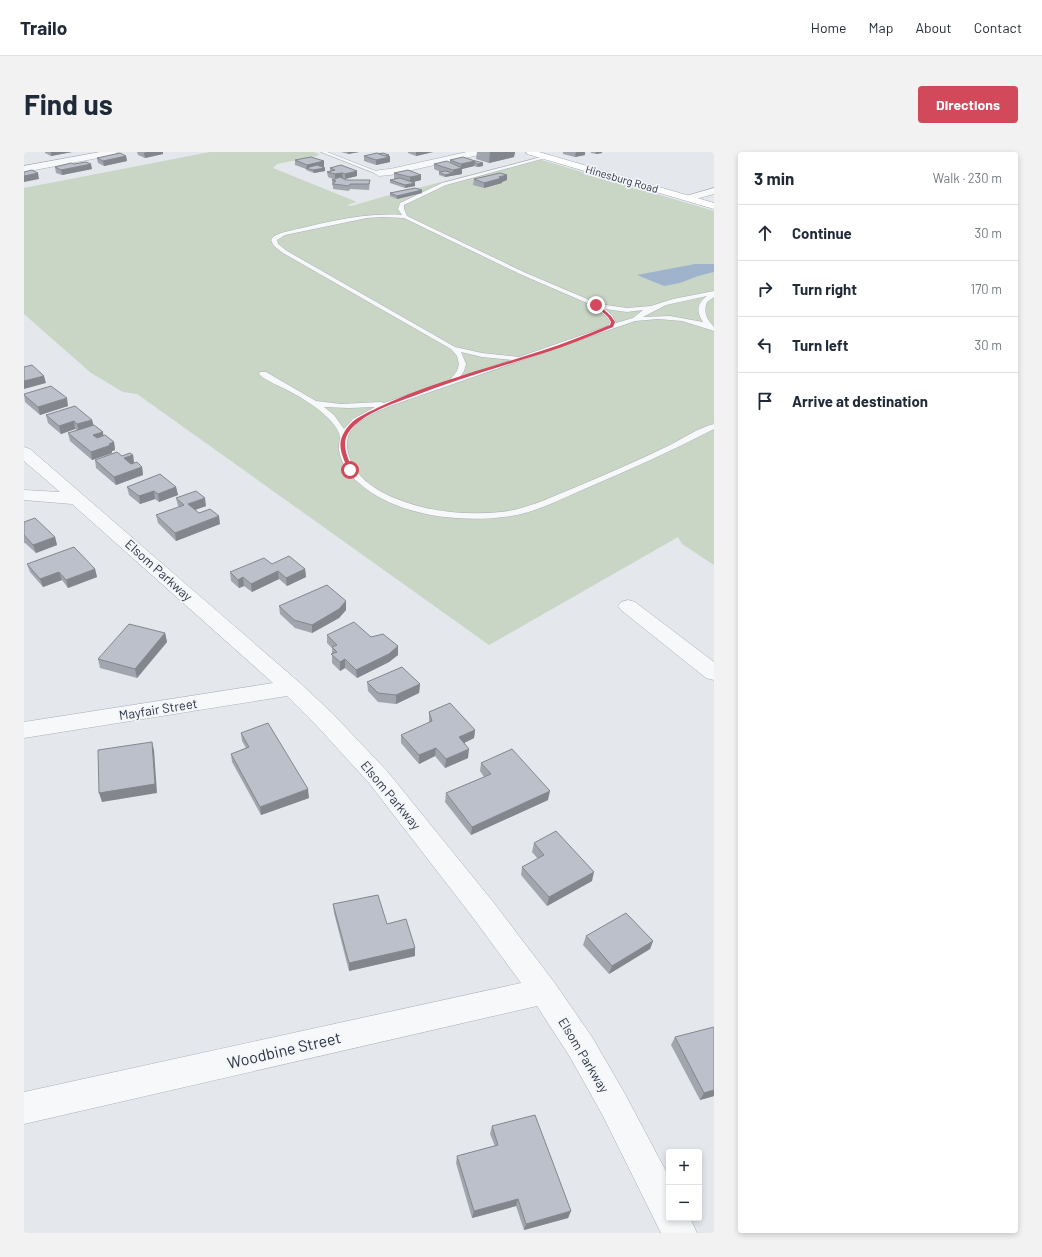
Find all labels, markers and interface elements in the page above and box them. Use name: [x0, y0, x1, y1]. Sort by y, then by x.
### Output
text: Trailo: [20, 16, 67, 39]
text: Home: [811, 19, 847, 36]
text: Map: [869, 19, 893, 36]
text: About: [915, 19, 952, 36]
text: Contact: [974, 19, 1022, 36]
button: Directions: [918, 86, 1018, 123]
text: Find us: [24, 87, 113, 121]
street label: Hinesburg Road: [584, 162, 660, 195]
text: 3 min: [754, 168, 794, 188]
text: Walk · 230 m: [933, 170, 1002, 186]
icon: ahead: [754, 222, 776, 244]
text: Continue: [792, 224, 852, 242]
text: 30 m: [975, 225, 1002, 241]
icon: right: [754, 278, 776, 300]
text: Turn right: [792, 280, 857, 298]
text: 170 m: [971, 281, 1002, 297]
route end: [587, 296, 605, 314]
icon: left: [754, 334, 776, 356]
text: Turn left: [792, 336, 848, 354]
text: 30 m: [975, 337, 1002, 353]
icon: arrive: [754, 390, 776, 412]
text: Arrive at destination: [792, 392, 928, 410]
route start: [341, 461, 359, 479]
street label: Elsom Parkway: [122, 536, 196, 604]
street label: Mayfair Street: [118, 695, 198, 723]
street label: Elsom Parkway: [358, 757, 424, 833]
street label: Elsom Parkway: [555, 1014, 613, 1096]
street label: Woodbine Street: [225, 1027, 343, 1072]
map controls: [666, 1149, 702, 1221]
button: +: [666, 1149, 702, 1185]
button: −: [666, 1185, 702, 1221]

